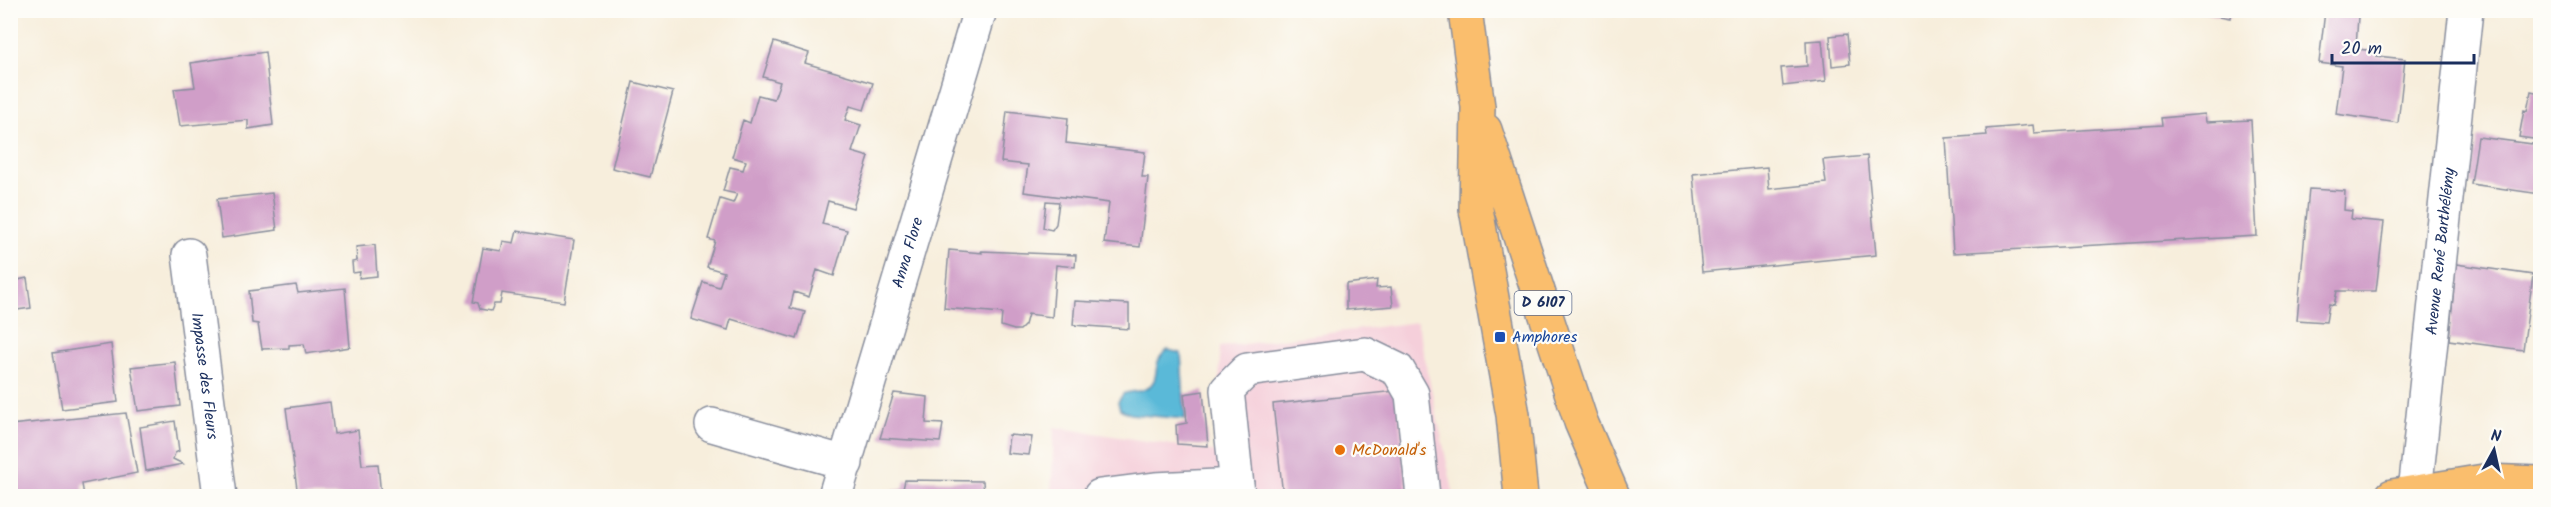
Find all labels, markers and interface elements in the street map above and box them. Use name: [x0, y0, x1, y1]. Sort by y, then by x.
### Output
scale bar: [2332, 27, 2474, 65]
text: 20 m: [2341, 35, 2382, 64]
street label: Avenue René Barthélémy: [2419, 166, 2462, 336]
street label: Anna Flore: [885, 214, 930, 291]
road number: D 6107: [1514, 291, 1572, 315]
street label: Impasse des Fleurs: [184, 311, 225, 441]
place label: Amphores: [1512, 325, 1577, 350]
marker: Amphores: [1493, 330, 1507, 344]
north arrow: [2464, 420, 2524, 480]
text: N: [2489, 424, 2503, 450]
place label: McDonald's: [1352, 438, 1427, 463]
marker: McDonald's: [1333, 443, 1347, 457]

